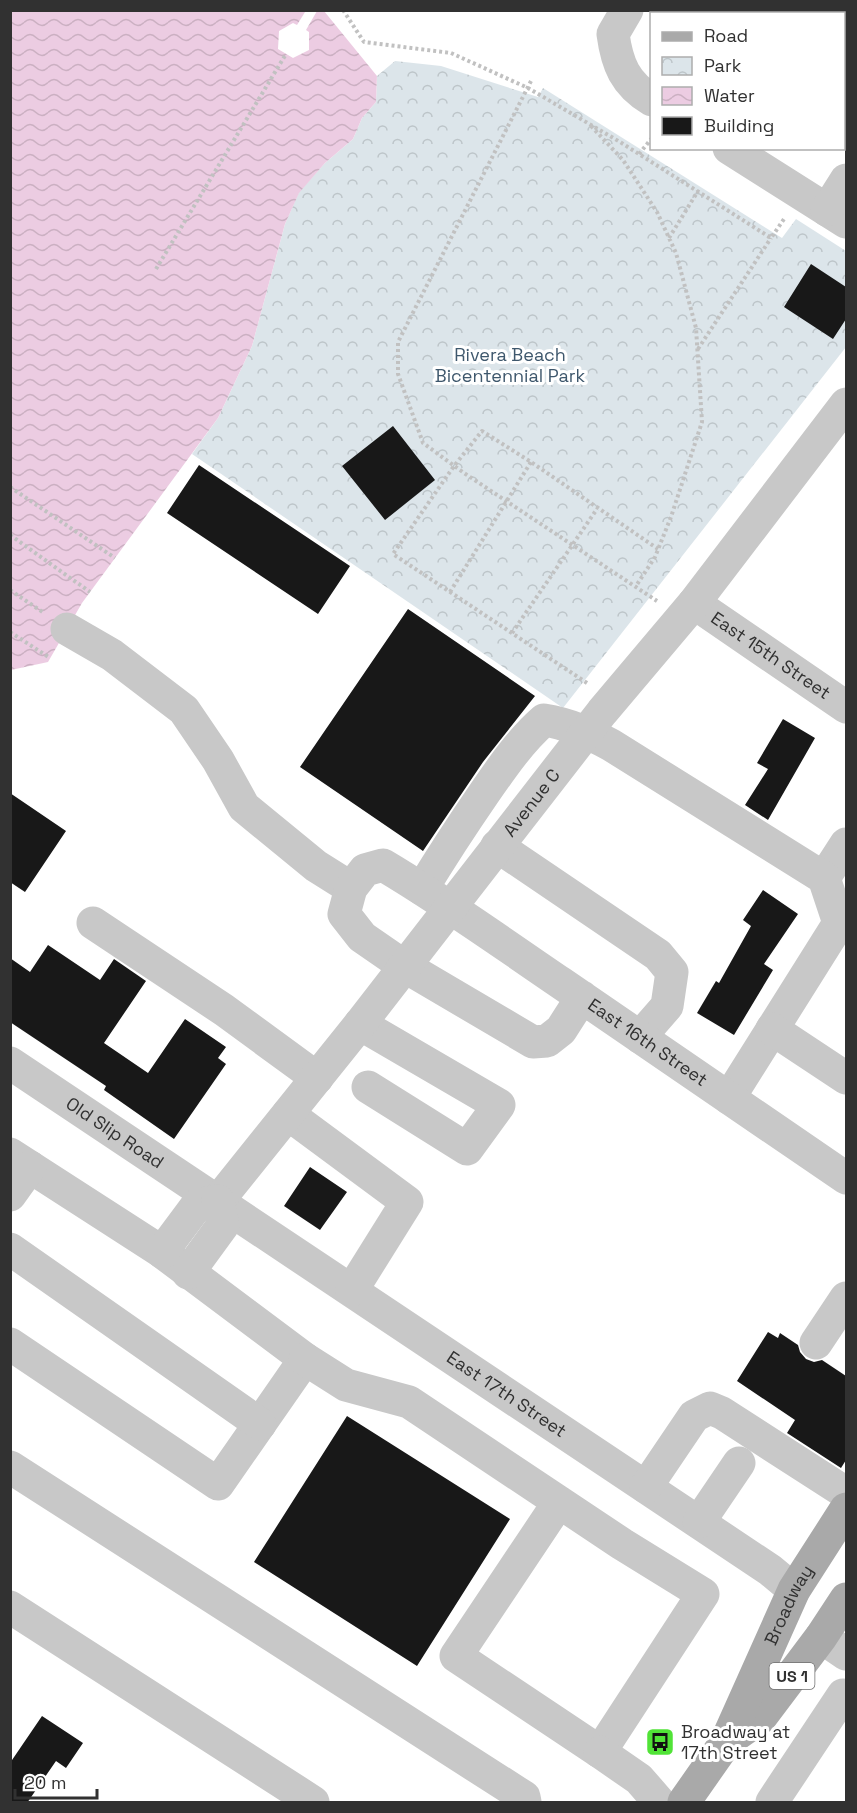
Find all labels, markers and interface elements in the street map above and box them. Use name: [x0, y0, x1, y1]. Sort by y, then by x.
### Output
legend: [650, 12, 845, 150]
text: Road: [704, 24, 748, 47]
text: Park: [704, 54, 742, 77]
text: Water: [704, 84, 755, 107]
text: Building: [704, 114, 774, 137]
park label: Rivera Beach Bicentennial Park: [435, 343, 586, 387]
street label: East 15th Street: [707, 606, 835, 704]
street label: Avenue C: [498, 764, 565, 841]
street label: East 16th Street: [584, 993, 712, 1091]
street label: Old Slip Road: [62, 1092, 168, 1173]
street label: East 17th Street: [443, 1346, 571, 1442]
street label: Broadway: [759, 1560, 818, 1648]
road number: US 1: [770, 1663, 814, 1689]
place label: Broadway at 17th Street: [681, 1720, 790, 1764]
bus stop icon: Broadway at 17th Street: [644, 1726, 676, 1758]
scale bar: [15, 1762, 98, 1800]
text: 20 m: [24, 1771, 67, 1794]

